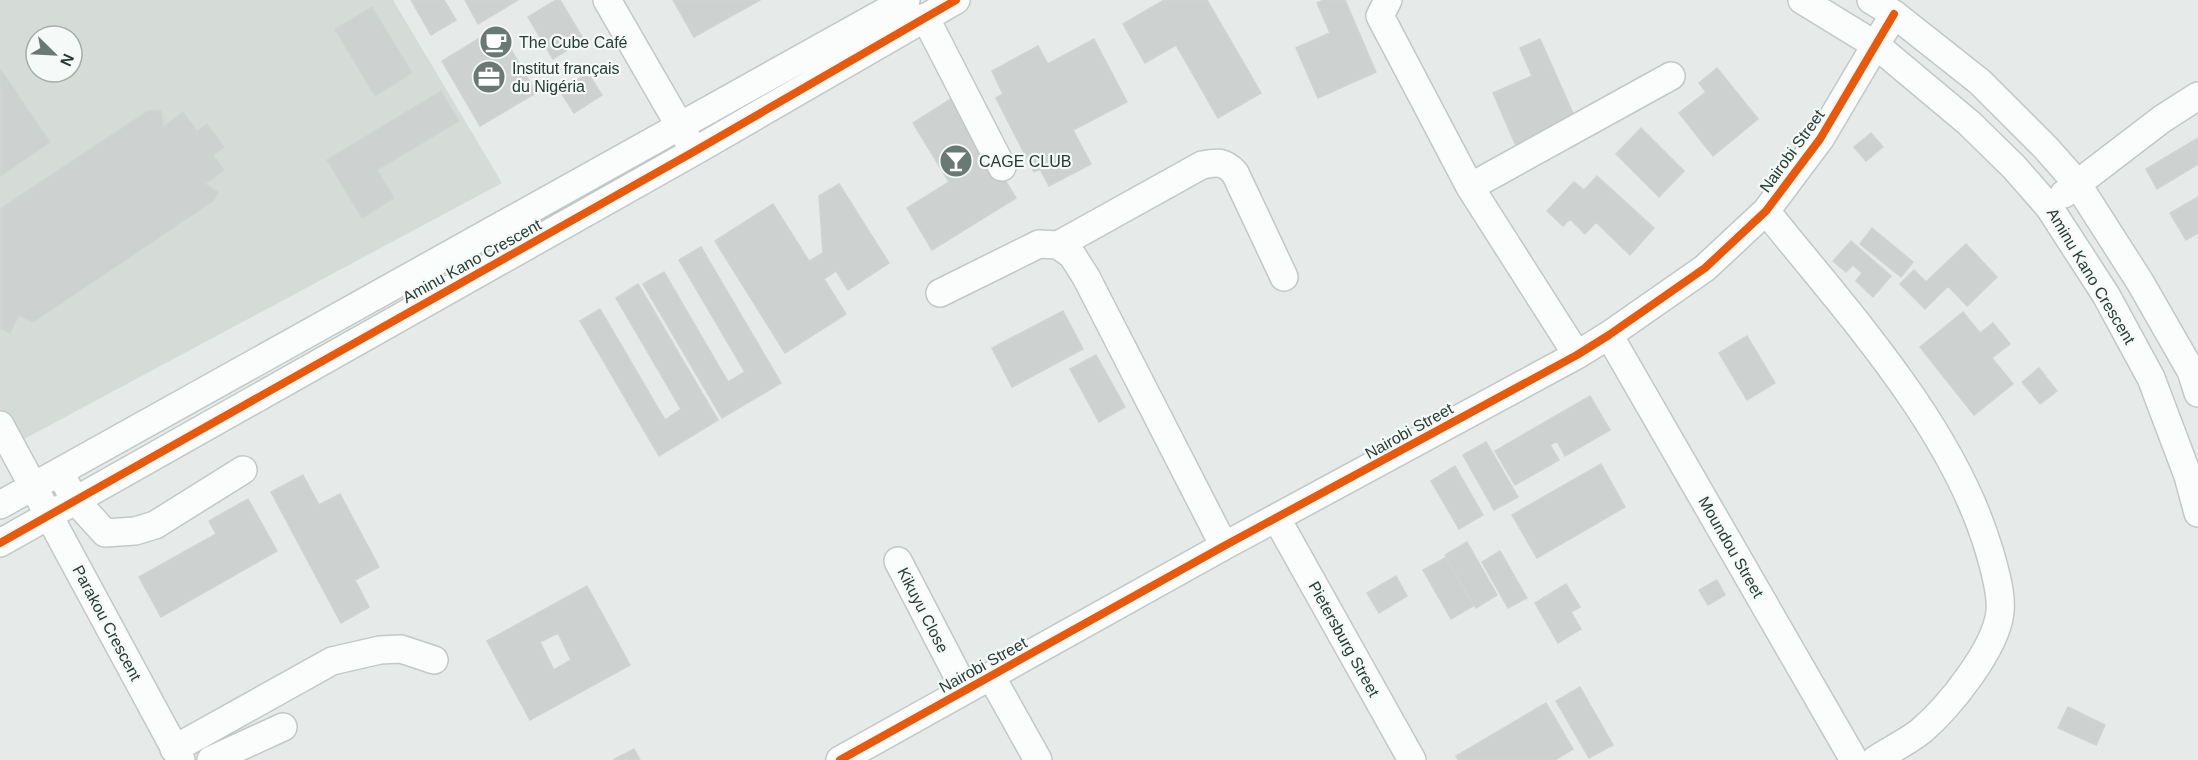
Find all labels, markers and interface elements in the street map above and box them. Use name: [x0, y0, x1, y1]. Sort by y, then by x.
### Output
north arrow: [24, 24, 84, 84]
cafe icon: The Cube Café: [478, 24, 514, 60]
place label: The Cube Café: [519, 34, 628, 51]
text: N: [57, 51, 77, 69]
office icon: Institut français du Nigéria: [471, 59, 507, 95]
place label: Institut français du Nigéria: [512, 60, 620, 95]
street label: Nairobi Street: [1756, 106, 1828, 196]
bar icon: CAGE CLUB: [938, 143, 974, 179]
place label: CAGE CLUB: [979, 153, 1071, 170]
street label: Aminu Kano Crescent: [2044, 205, 2139, 348]
street label: Aminu Kano Crescent: [400, 216, 545, 306]
street label: Nairobi Street: [1362, 400, 1456, 462]
street label: Moundou Street: [1695, 493, 1767, 601]
street label: Parakou Crescent: [69, 562, 145, 684]
street label: Kikuyu Close: [894, 565, 952, 656]
street label: Pietersburg Street: [1305, 578, 1383, 700]
street label: Nairobi Street: [936, 634, 1030, 696]

